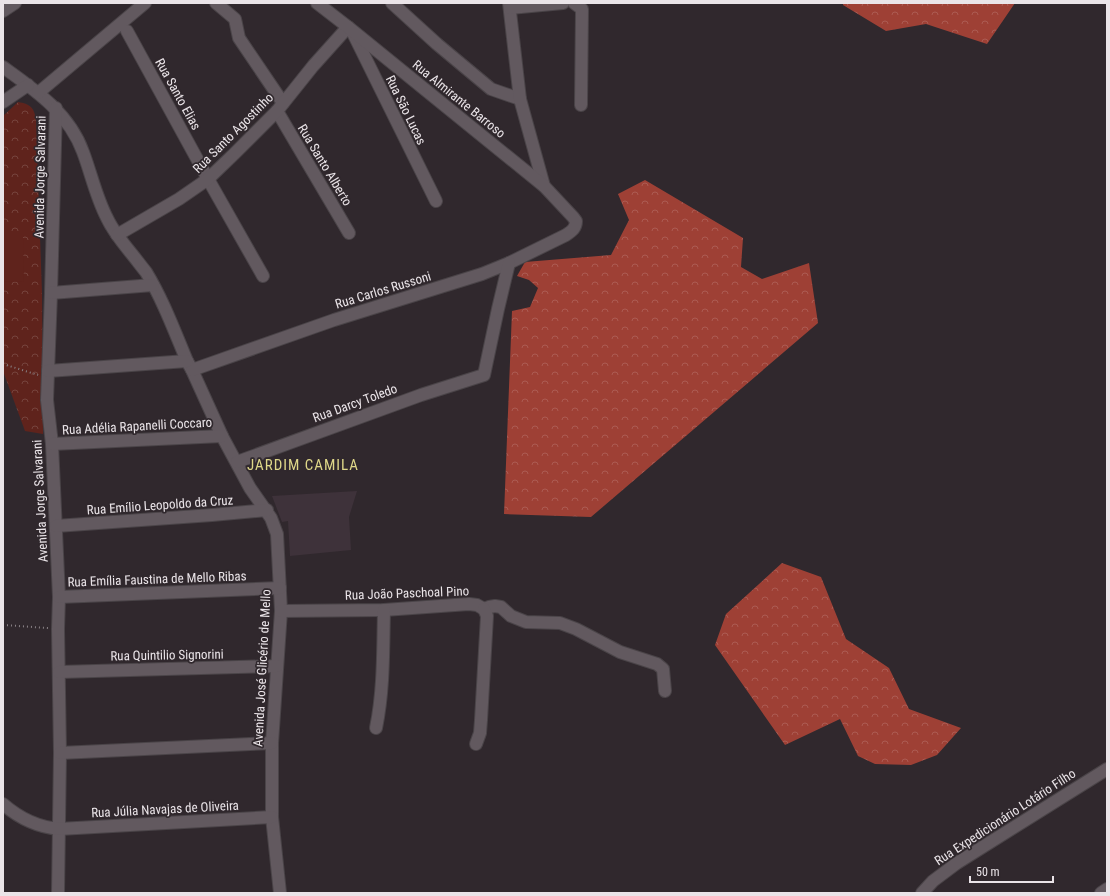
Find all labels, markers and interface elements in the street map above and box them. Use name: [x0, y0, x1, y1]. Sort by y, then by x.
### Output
street label: Rua Santo Elias: [152, 56, 204, 132]
street label: Rua Almirante Barroso: [410, 57, 508, 141]
street label: Rua São Lucas: [383, 73, 429, 147]
street label: Rua Santo Agostinho: [190, 90, 276, 176]
street label: Avenida Jorge Salvarani: [31, 116, 49, 238]
street label: Rua Santo Alberto: [295, 122, 355, 208]
street label: Rua Carlos Russoni: [333, 268, 433, 312]
street label: Rua Darcy Toledo: [311, 381, 399, 425]
street label: Rua Adélia Rapanelli Coccaro: [62, 415, 212, 437]
street label: Avenida Jorge Salvarani: [29, 439, 51, 563]
district label: JARDIM CAMILA: [247, 456, 359, 474]
street label: Rua Emílio Leopoldo da Cruz: [86, 492, 234, 518]
street label: Rua Emília Faustina de Mello Ribas: [67, 568, 247, 590]
street label: Rua João Paschoal Pino: [345, 583, 469, 603]
street label: Avenida José Glicério de Mello: [250, 589, 274, 747]
street label: Rua Quintilio Signorini: [110, 647, 224, 663]
street label: Rua Expedicionário Lotário Filho: [932, 766, 1078, 868]
street label: Rua Júlia Navajas de Oliveira: [91, 798, 239, 820]
scale bar: [970, 858, 1053, 884]
text: 50 m: [976, 865, 1000, 879]

